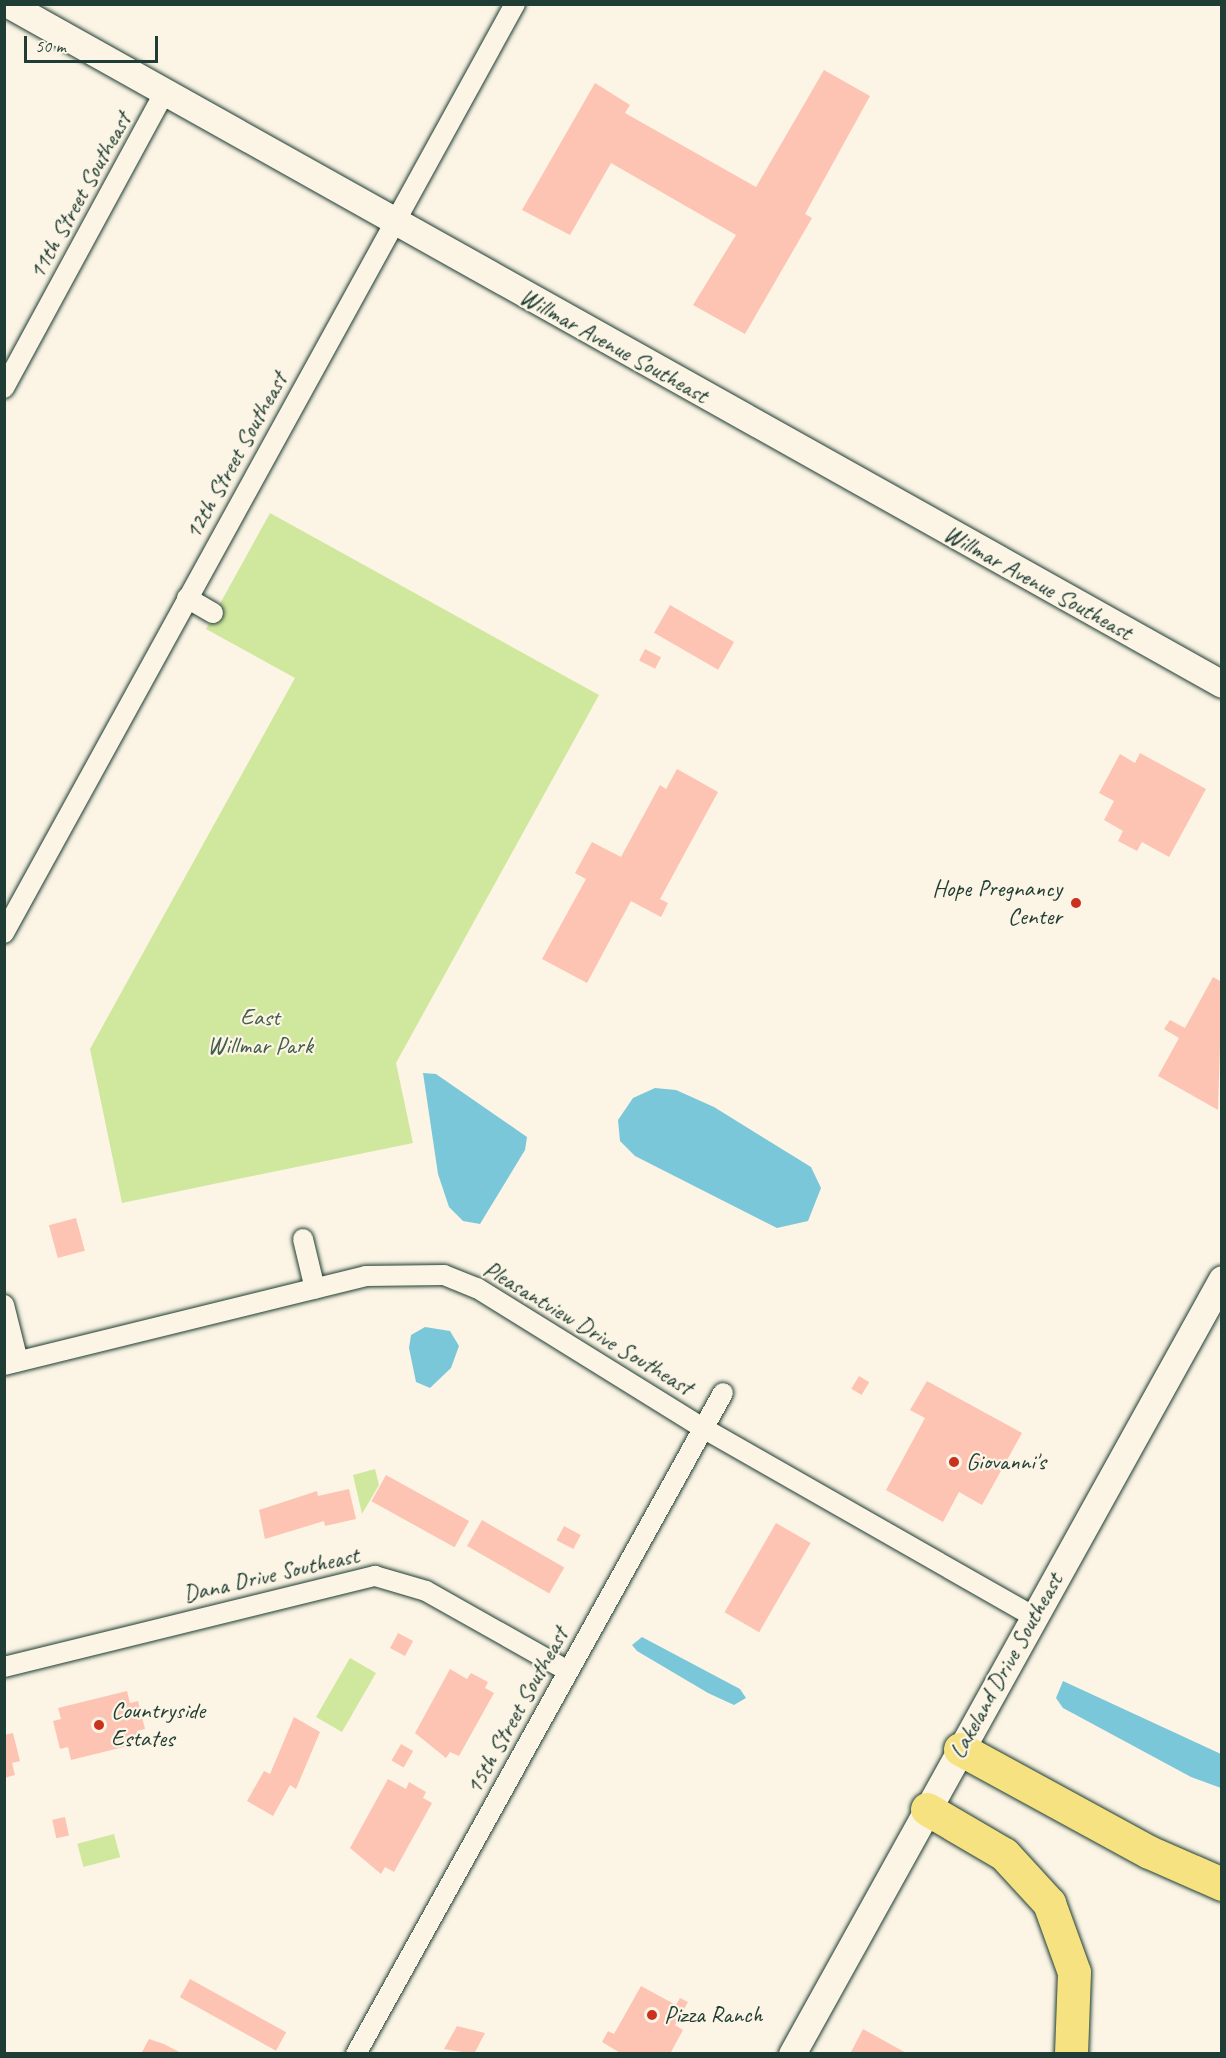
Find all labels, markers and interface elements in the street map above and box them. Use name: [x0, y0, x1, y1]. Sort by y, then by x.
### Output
scale bar: [27, 24, 160, 62]
text: 50 m: [35, 35, 66, 57]
street label: 11th Street Southeast: [22, 108, 138, 284]
street label: Willmar Avenue Southeast: [515, 282, 713, 410]
street label: 12th Street Southeast: [178, 368, 294, 544]
street label: Willmar Avenue Southeast: [939, 519, 1137, 647]
place label: Hope Pregnancy Center: [933, 875, 1062, 931]
marker: Hope Pregnancy Center: [1067, 894, 1085, 912]
park label: East Willmar Park: [207, 1004, 313, 1060]
street label: Pleasantview Drive Southeast: [478, 1254, 698, 1402]
place label: Giovanni's: [966, 1448, 1046, 1476]
marker: Giovanni's: [947, 1455, 961, 1469]
street label: Dana Drive Southeast: [179, 1541, 363, 1609]
street label: Lakeland Drive Southeast: [943, 1568, 1069, 1764]
street label: 15th Street Southeast: [459, 1623, 575, 1799]
place label: Countryside Estates: [111, 1697, 205, 1753]
marker: Countryside Estates: [92, 1718, 106, 1732]
place label: Pizza Ranch: [664, 2001, 764, 2029]
marker: Pizza Ranch: [645, 2008, 659, 2022]

